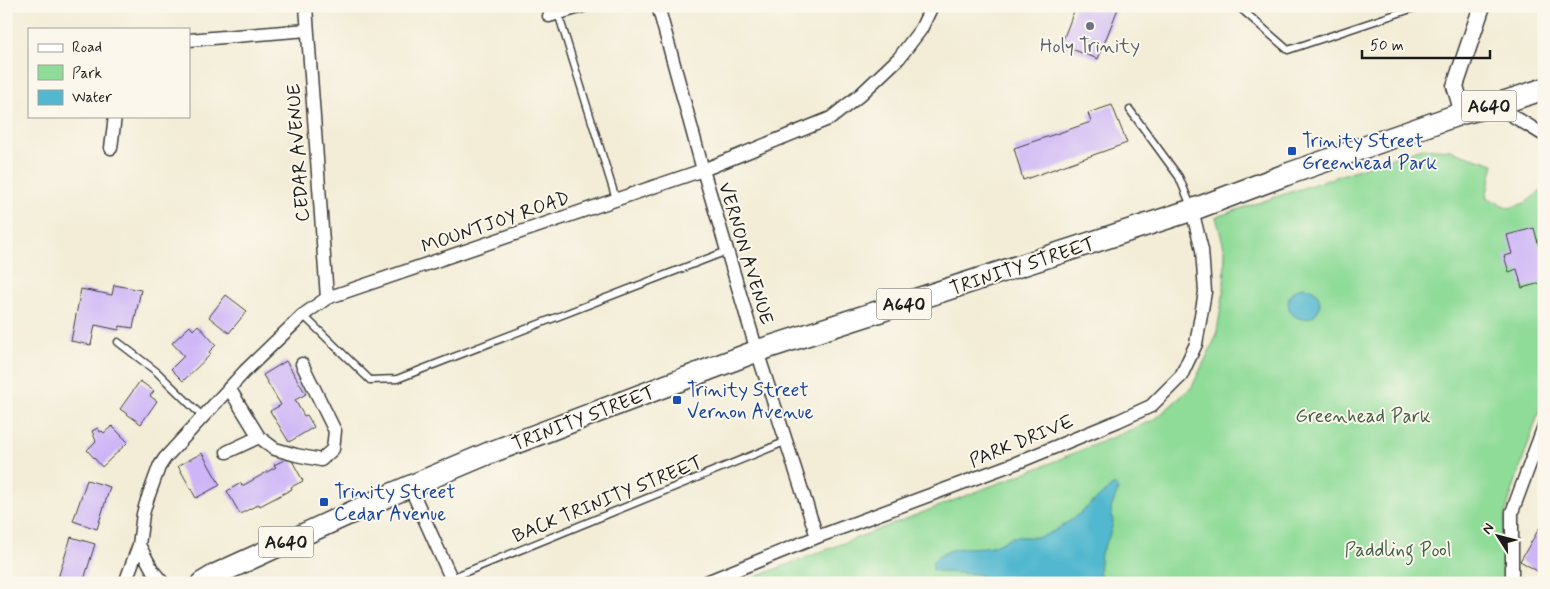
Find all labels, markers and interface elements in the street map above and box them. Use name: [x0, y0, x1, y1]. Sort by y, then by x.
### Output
marker: Holy Trinity: [1084, 20, 1096, 32]
legend: [28, 28, 190, 118]
scale bar: [1362, 28, 1490, 60]
place label: Holy Trinity: [1040, 34, 1140, 59]
text: 50 m: [1370, 36, 1404, 56]
text: Road: [72, 38, 102, 58]
text: Park: [72, 64, 102, 84]
street label: CEDAR AVENUE: [281, 83, 316, 223]
text: Water: [72, 88, 112, 108]
road number: A640: [1462, 90, 1516, 122]
place label: Trinity Street Greenhead Park: [1302, 129, 1438, 176]
marker: Trinity Street Greenhead Park: [1286, 145, 1298, 157]
street label: VERNON AVENUE: [712, 179, 779, 328]
street label: MOUNTJOY ROAD: [418, 185, 573, 259]
street label: TRINITY STREET: [947, 231, 1098, 302]
road number: A640: [876, 288, 932, 320]
place label: Trinity Street Vernon Avenue: [687, 378, 813, 425]
street label: TRINITY STREET: [509, 380, 659, 457]
marker: Trinity Street Vernon Avenue: [671, 394, 683, 406]
park label: Greenhead Park: [1295, 404, 1431, 429]
street label: PARK DRIVE: [966, 409, 1077, 474]
street label: BACK TRINITY STREET: [509, 450, 706, 549]
place label: Trinity Street Cedar Avenue: [334, 480, 455, 527]
marker: Trinity Street Cedar Avenue: [318, 496, 330, 508]
north arrow: [1472, 512, 1522, 562]
text: N: [1478, 520, 1498, 538]
road number: A640: [258, 526, 314, 558]
park label: Paddling Pool: [1344, 538, 1452, 566]

